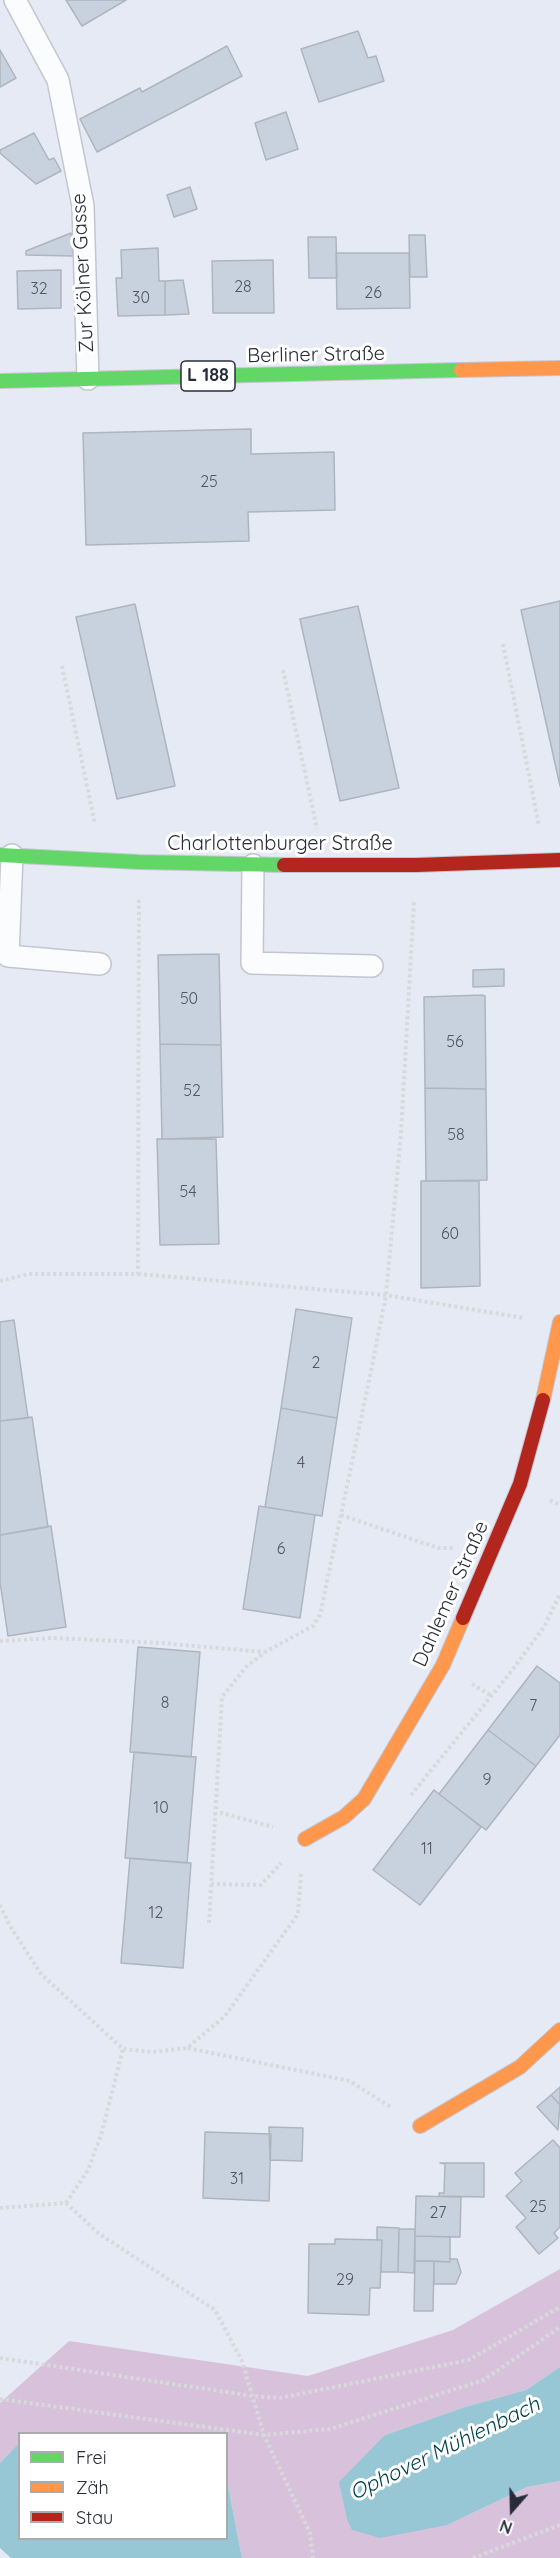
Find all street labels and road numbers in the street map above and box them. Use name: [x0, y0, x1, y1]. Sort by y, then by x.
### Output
street label: Zur Kölner Gasse: [67, 193, 99, 353]
street label: Berliner Straße: [247, 342, 385, 368]
road number: L 188: [181, 361, 235, 391]
street label: Charlottenburger Straße: [167, 832, 393, 856]
street label: Dahlemer Straße: [408, 1517, 494, 1671]

